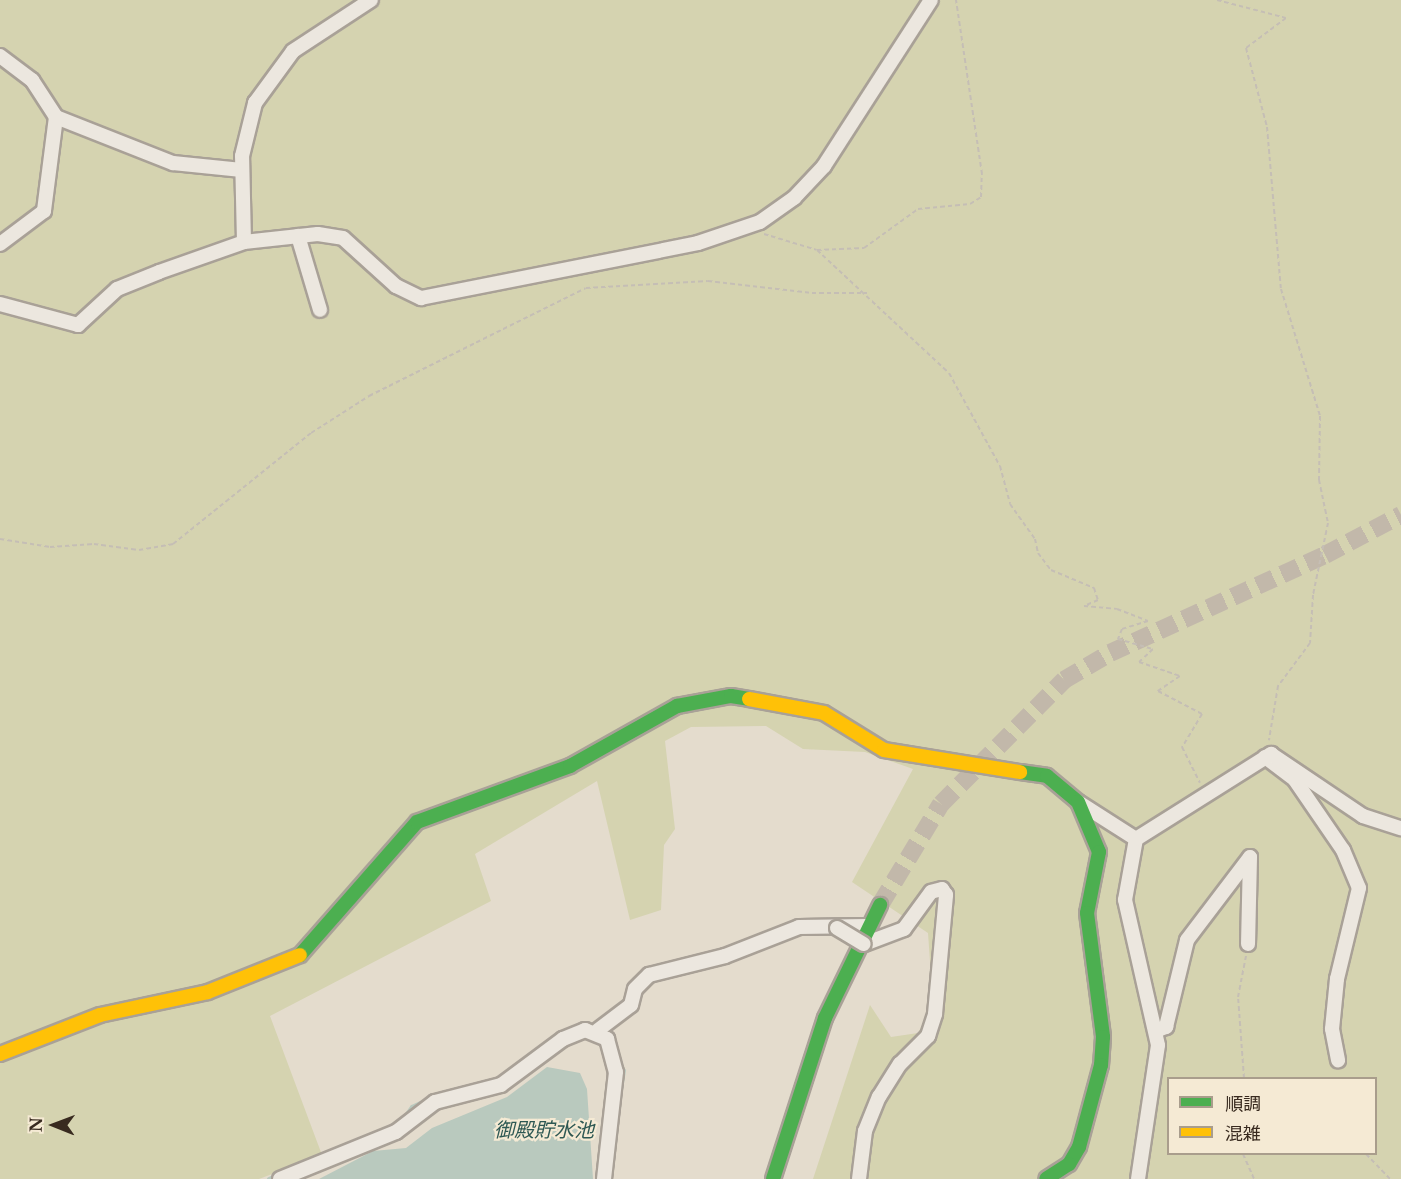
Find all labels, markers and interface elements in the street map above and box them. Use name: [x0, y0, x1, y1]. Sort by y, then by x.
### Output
legend: [1167, 1077, 1377, 1155]
text: 順調: [1225, 1093, 1261, 1115]
north arrow: [24, 1095, 84, 1155]
text: N: [26, 1117, 46, 1132]
water label: 御殿貯水池: [494, 1118, 594, 1142]
text: 混雑: [1225, 1123, 1261, 1145]

